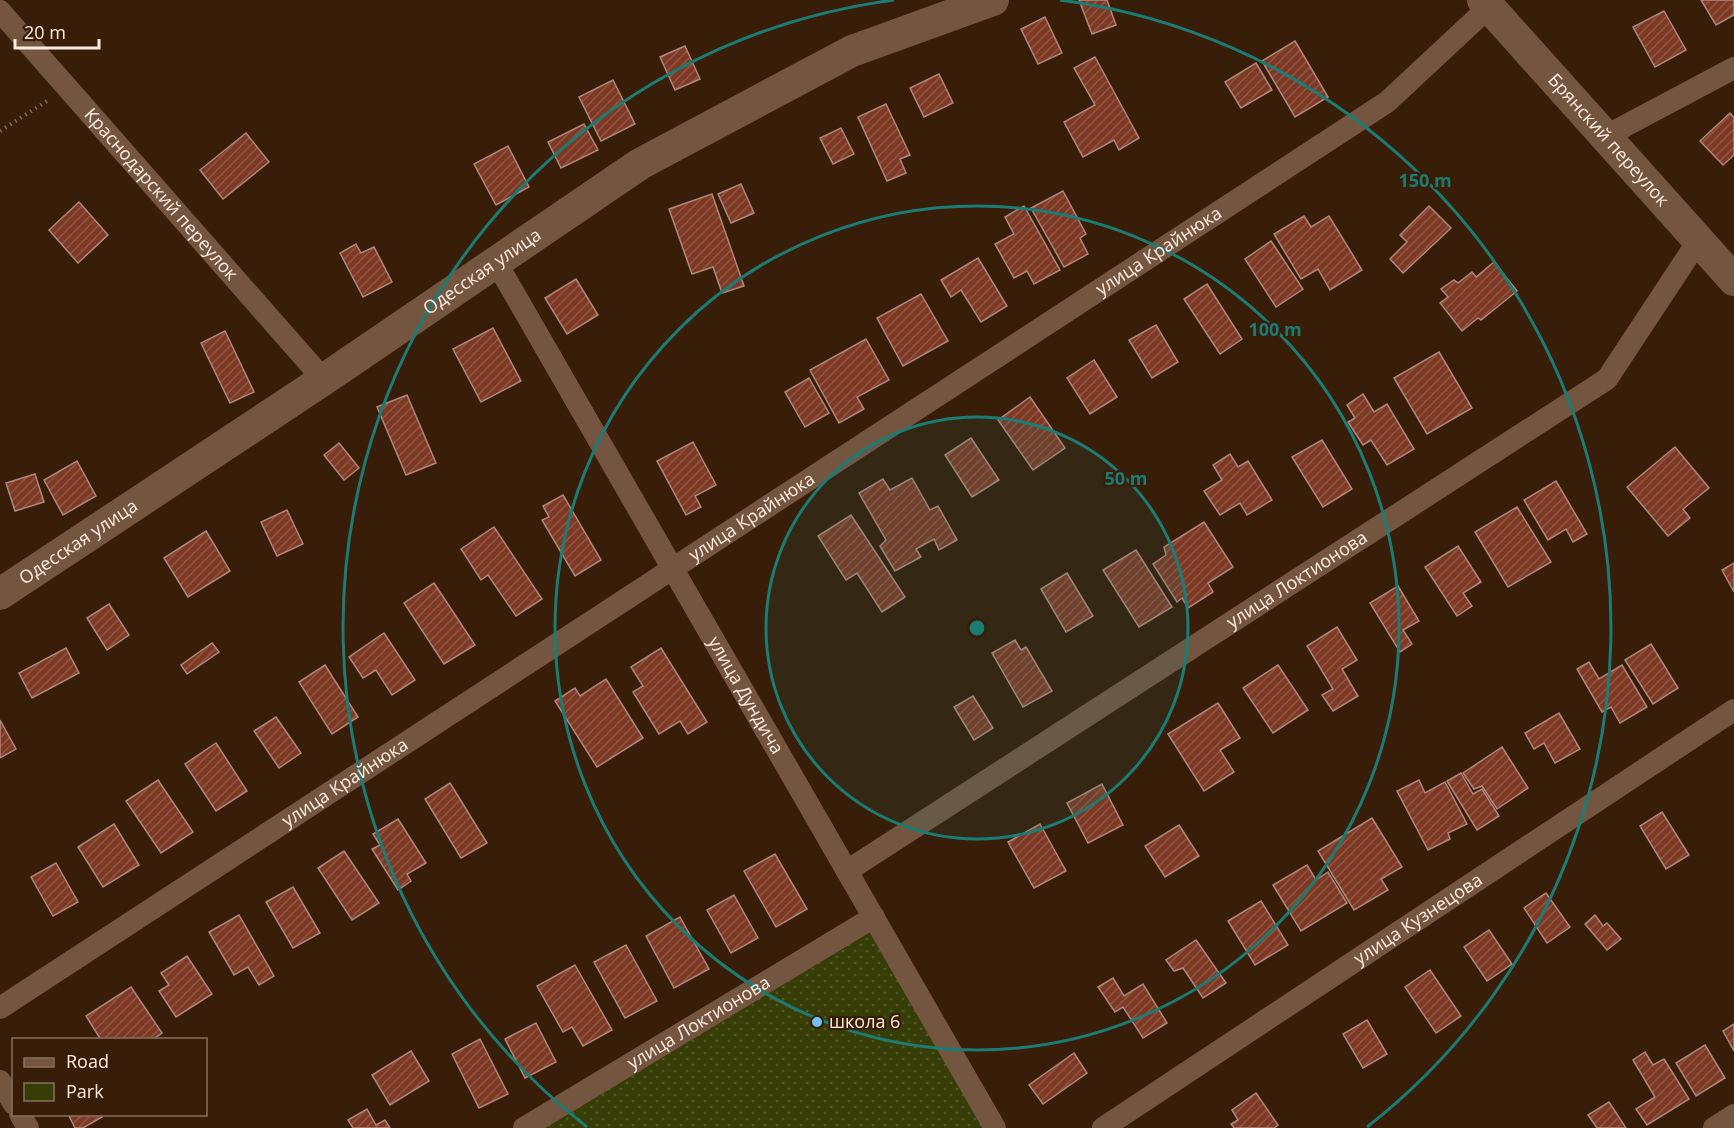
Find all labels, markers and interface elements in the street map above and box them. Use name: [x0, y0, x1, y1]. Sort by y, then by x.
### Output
scale bar: [15, 12, 99, 50]
text: 20 m: [24, 20, 66, 44]
street label: Брянский переулок: [1543, 68, 1676, 211]
street label: Краснодарский переулок: [80, 102, 244, 285]
text: 150 m: [1398, 168, 1452, 192]
street label: улица Крайнюка: [1091, 200, 1226, 300]
street label: Одесская улица: [418, 222, 545, 320]
text: 100 m: [1248, 317, 1302, 341]
street label: улица Крайнюка: [684, 466, 819, 566]
text: 50 m: [1105, 466, 1147, 490]
street label: Одесская улица: [14, 493, 142, 589]
street label: улица Локтионова: [1221, 525, 1371, 633]
centre of rings: [967, 618, 987, 638]
street label: улица Дундича: [703, 631, 790, 758]
street label: улица Крайнюка: [277, 732, 412, 832]
street label: улица Кузнецова: [1349, 867, 1487, 970]
street label: улица Локтионова: [622, 969, 774, 1074]
place label: школа 6: [829, 1009, 900, 1033]
marker: школа 6: [810, 1015, 824, 1029]
legend: [12, 1038, 207, 1116]
text: Road: [66, 1049, 109, 1073]
text: Park: [66, 1079, 104, 1103]

